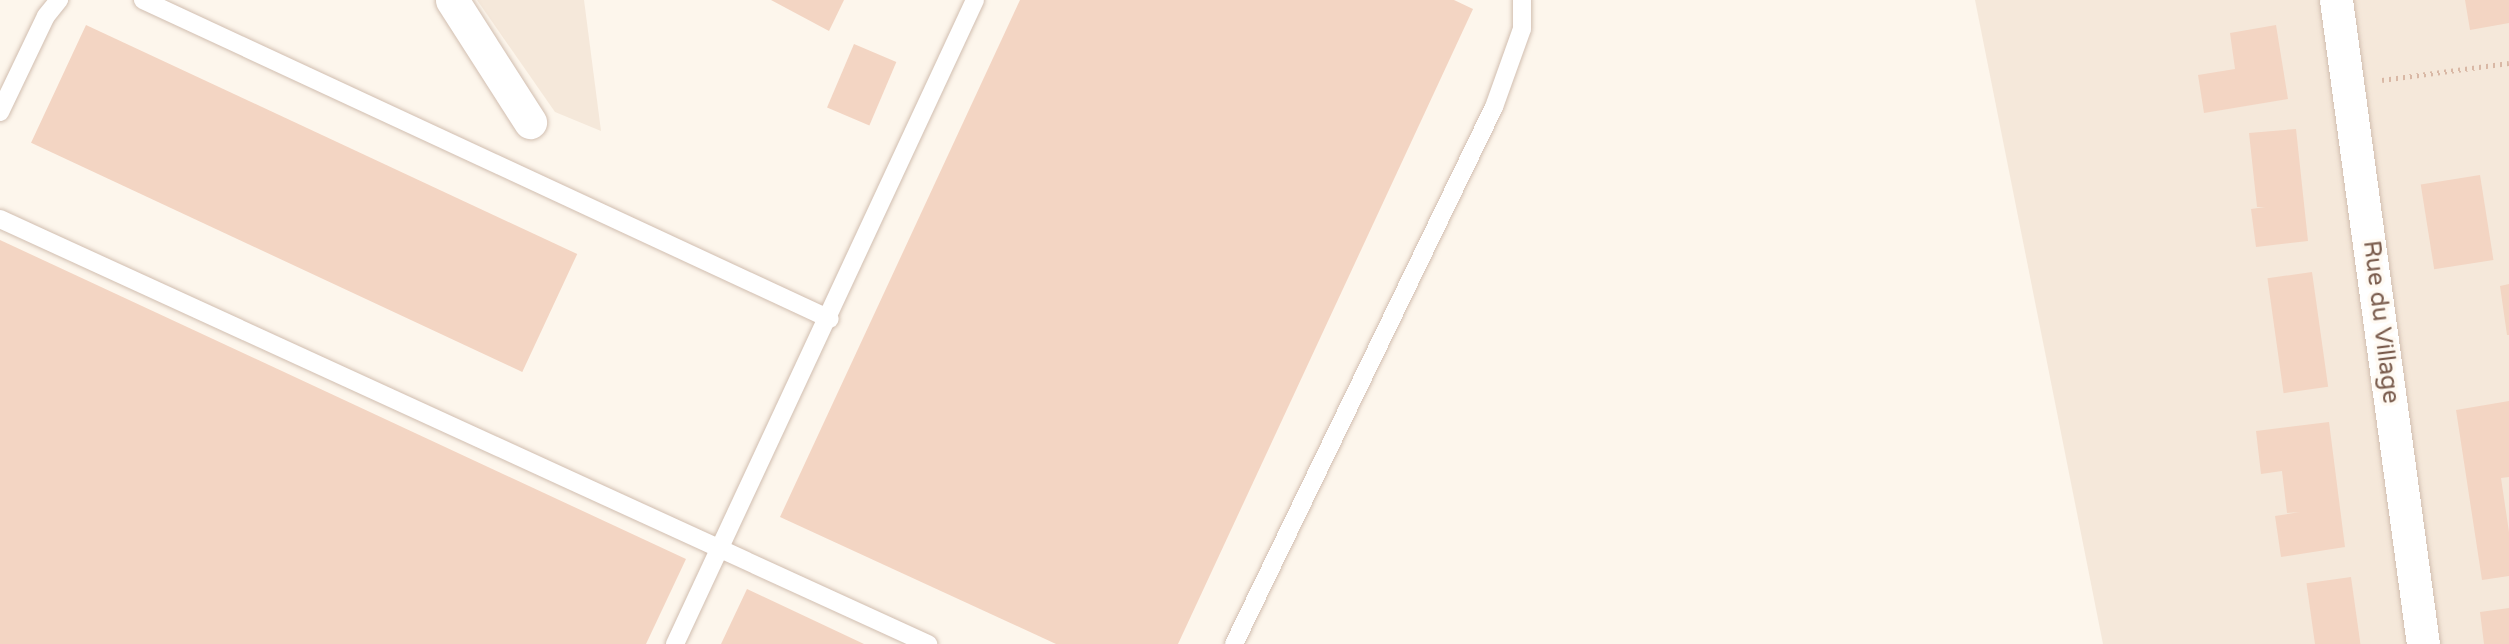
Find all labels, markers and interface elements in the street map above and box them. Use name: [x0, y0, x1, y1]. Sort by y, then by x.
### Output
street label: Rue du Village: [2357, 239, 2405, 405]

